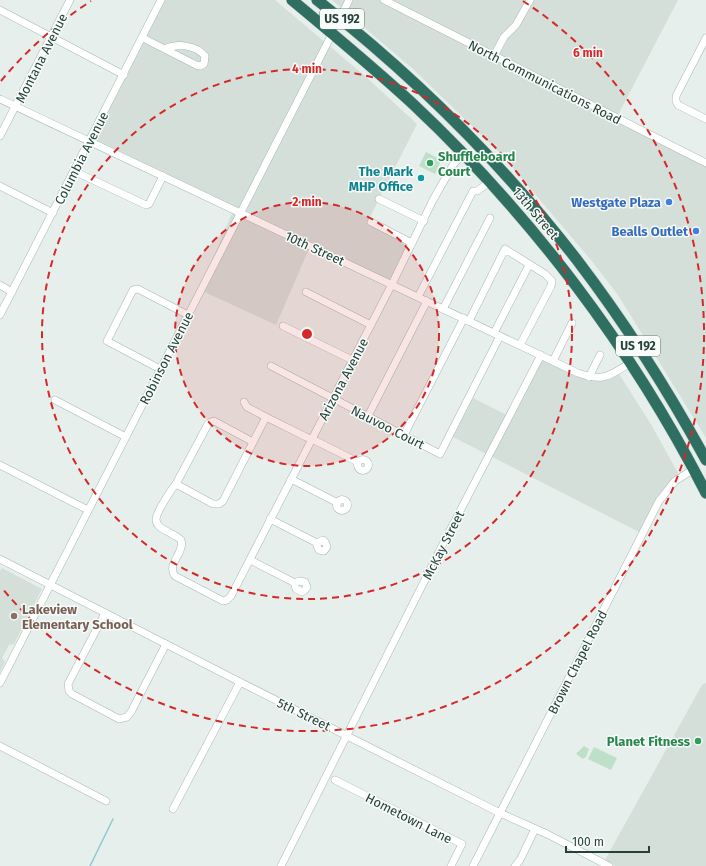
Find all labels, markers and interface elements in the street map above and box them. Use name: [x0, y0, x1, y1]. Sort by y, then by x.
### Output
road number: US 192: [320, 9, 364, 29]
street label: Montana Avenue: [12, 11, 70, 105]
street label: North Communications Road: [466, 37, 624, 128]
text: 6 min: [573, 46, 603, 60]
text: 4 min: [292, 62, 322, 76]
street label: Columbia Avenue: [52, 109, 111, 207]
place label: Shuffleboard Court: [438, 149, 515, 179]
marker: Shuffleboard Court: [425, 158, 435, 168]
place label: The Mark MHP Office: [349, 164, 414, 194]
marker: The Mark MHP Office: [416, 173, 426, 183]
street label: 13th Street: [510, 184, 562, 243]
text: 2 min: [292, 195, 322, 209]
place label: Westgate Plaza: [571, 195, 661, 210]
marker: Westgate Plaza: [664, 197, 674, 207]
place label: Bealls Outlet: [612, 224, 689, 239]
marker: Bealls Outlet: [691, 226, 701, 236]
street label: 10th Street: [283, 228, 347, 269]
street label: Robinson Avenue: [137, 309, 196, 407]
centre of rings: [300, 327, 314, 341]
street label: Arizona Avenue: [316, 336, 371, 423]
road number: US 192: [616, 336, 660, 356]
street label: Nauvoo Court: [349, 403, 427, 453]
street label: McKay Street: [420, 508, 467, 582]
place label: Lakeview Elementary School: [22, 602, 133, 632]
street label: Brown Chapel Road: [545, 608, 610, 717]
marker: Lakeview Elementary School: [9, 611, 19, 621]
street label: 5th Street: [275, 695, 333, 734]
place label: Planet Fitness: [607, 734, 691, 749]
marker: Planet Fitness: [693, 736, 703, 746]
street label: Hometown Lane: [363, 790, 455, 847]
scale bar: [566, 828, 649, 854]
text: 100 m: [572, 835, 604, 849]

